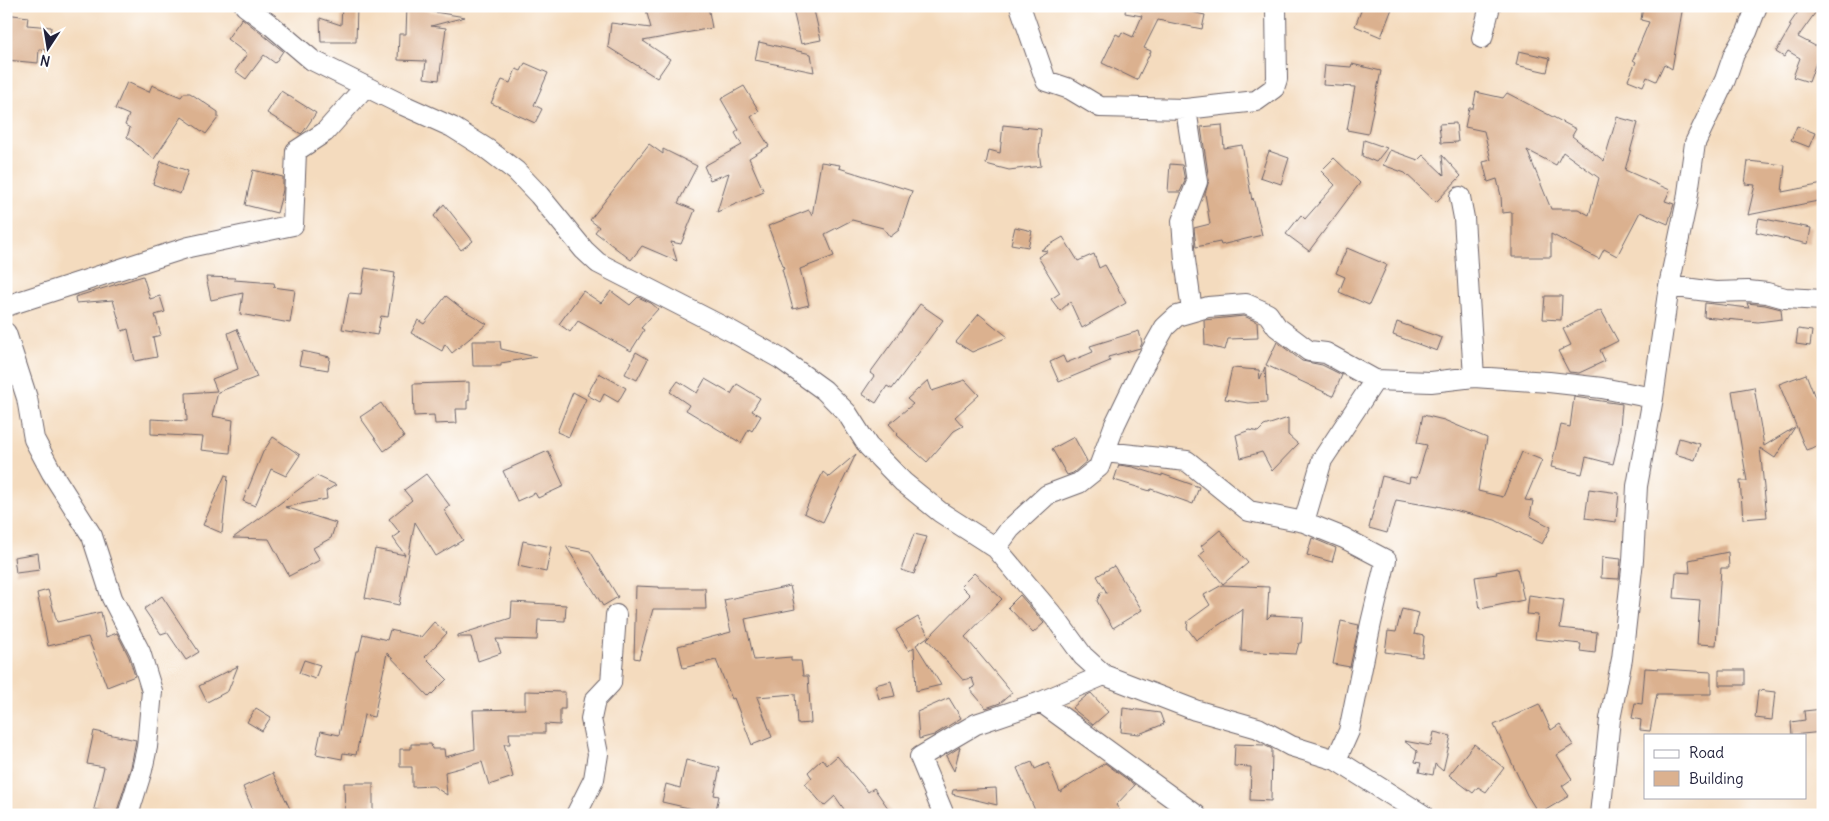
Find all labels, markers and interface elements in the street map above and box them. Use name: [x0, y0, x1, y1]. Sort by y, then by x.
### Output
north arrow: [22, 22, 72, 72]
text: N: [39, 51, 52, 71]
legend: [1644, 734, 1806, 798]
text: Road: [1689, 743, 1724, 762]
text: Building: [1689, 769, 1744, 788]

